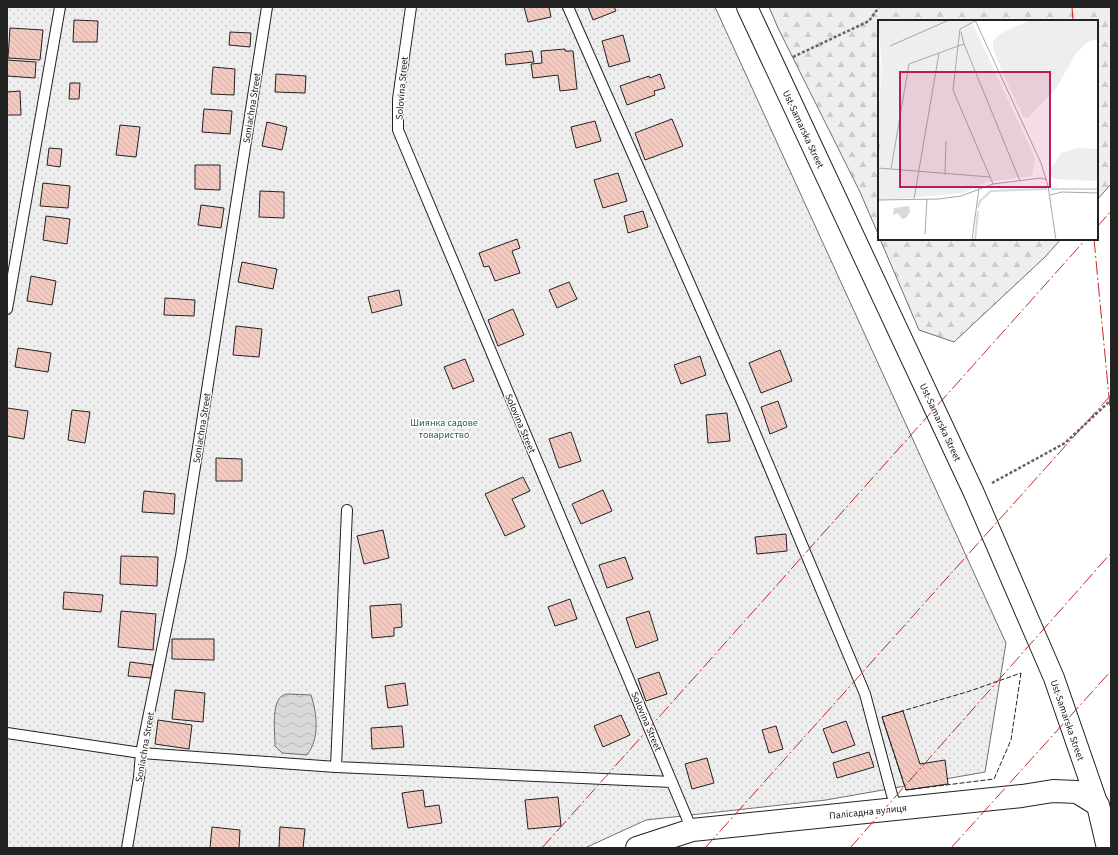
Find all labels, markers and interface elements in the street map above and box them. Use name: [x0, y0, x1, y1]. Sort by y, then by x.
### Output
inset map: [878, 20, 1098, 240]
street label: Solovina Street: [392, 55, 412, 120]
street label: Soniachna Street: [239, 71, 265, 144]
street label: Ust-Samarska Street: [779, 88, 828, 171]
street label: Ust-Samarska Street: [916, 381, 965, 464]
street label: Soniachna Street: [189, 391, 215, 464]
street label: Solovina Street: [501, 391, 539, 456]
park label: Шиянка садове товариство: [410, 416, 478, 442]
street label: Ust-Samarska Street: [1047, 678, 1088, 763]
street label: Solovina Street: [627, 689, 665, 754]
street label: Soniachna Street: [132, 710, 158, 783]
street label: Палісадна вулиця: [829, 801, 908, 823]

